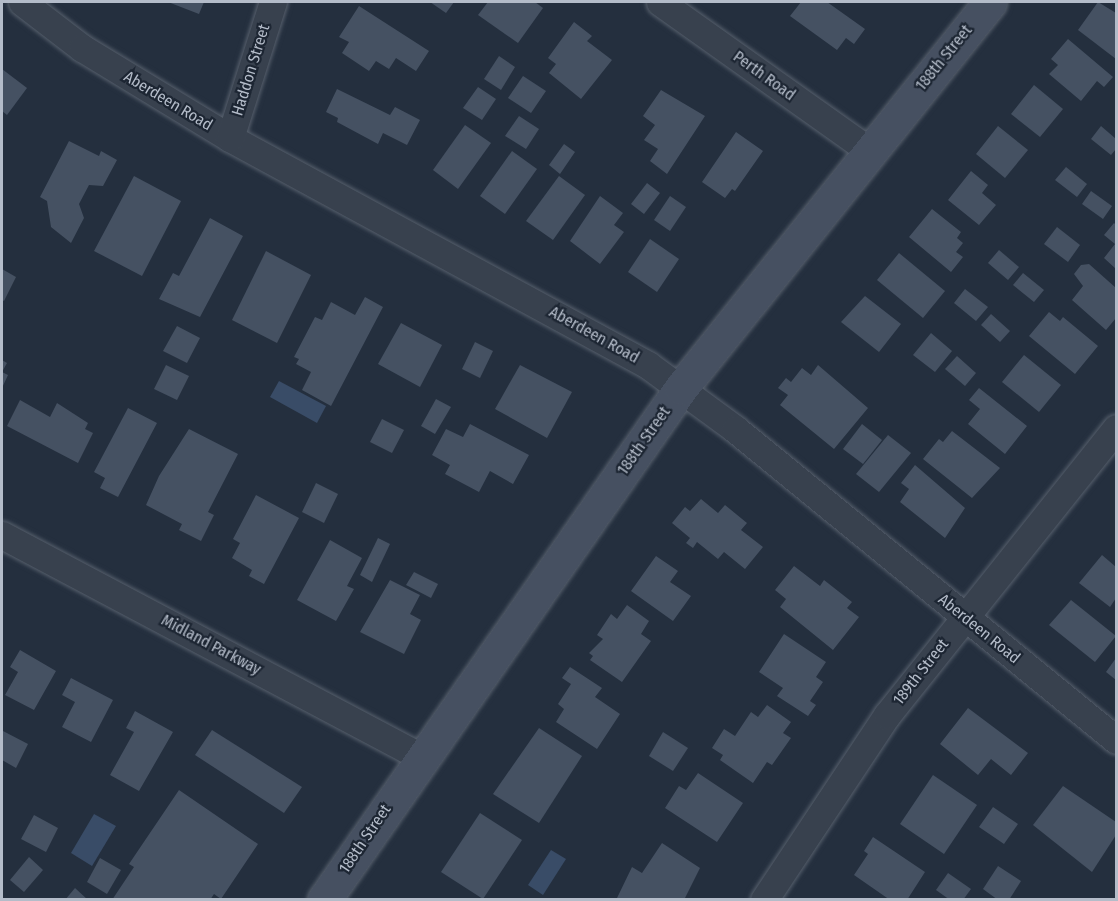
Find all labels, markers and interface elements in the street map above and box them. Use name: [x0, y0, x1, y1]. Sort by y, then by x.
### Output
street label: 188th Street: [912, 21, 976, 95]
street label: Haddon Street: [228, 22, 274, 118]
street label: Perth Road: [729, 47, 799, 105]
street label: Aberdeen Road: [120, 67, 216, 135]
street label: Aberdeen Road: [546, 302, 642, 368]
street label: 188th Street: [613, 403, 675, 479]
street label: Aberdeen Road: [934, 590, 1024, 668]
street label: Midland Parkway: [158, 611, 264, 679]
street label: 189th Street: [889, 635, 953, 709]
street label: 188th Street: [335, 801, 395, 877]

